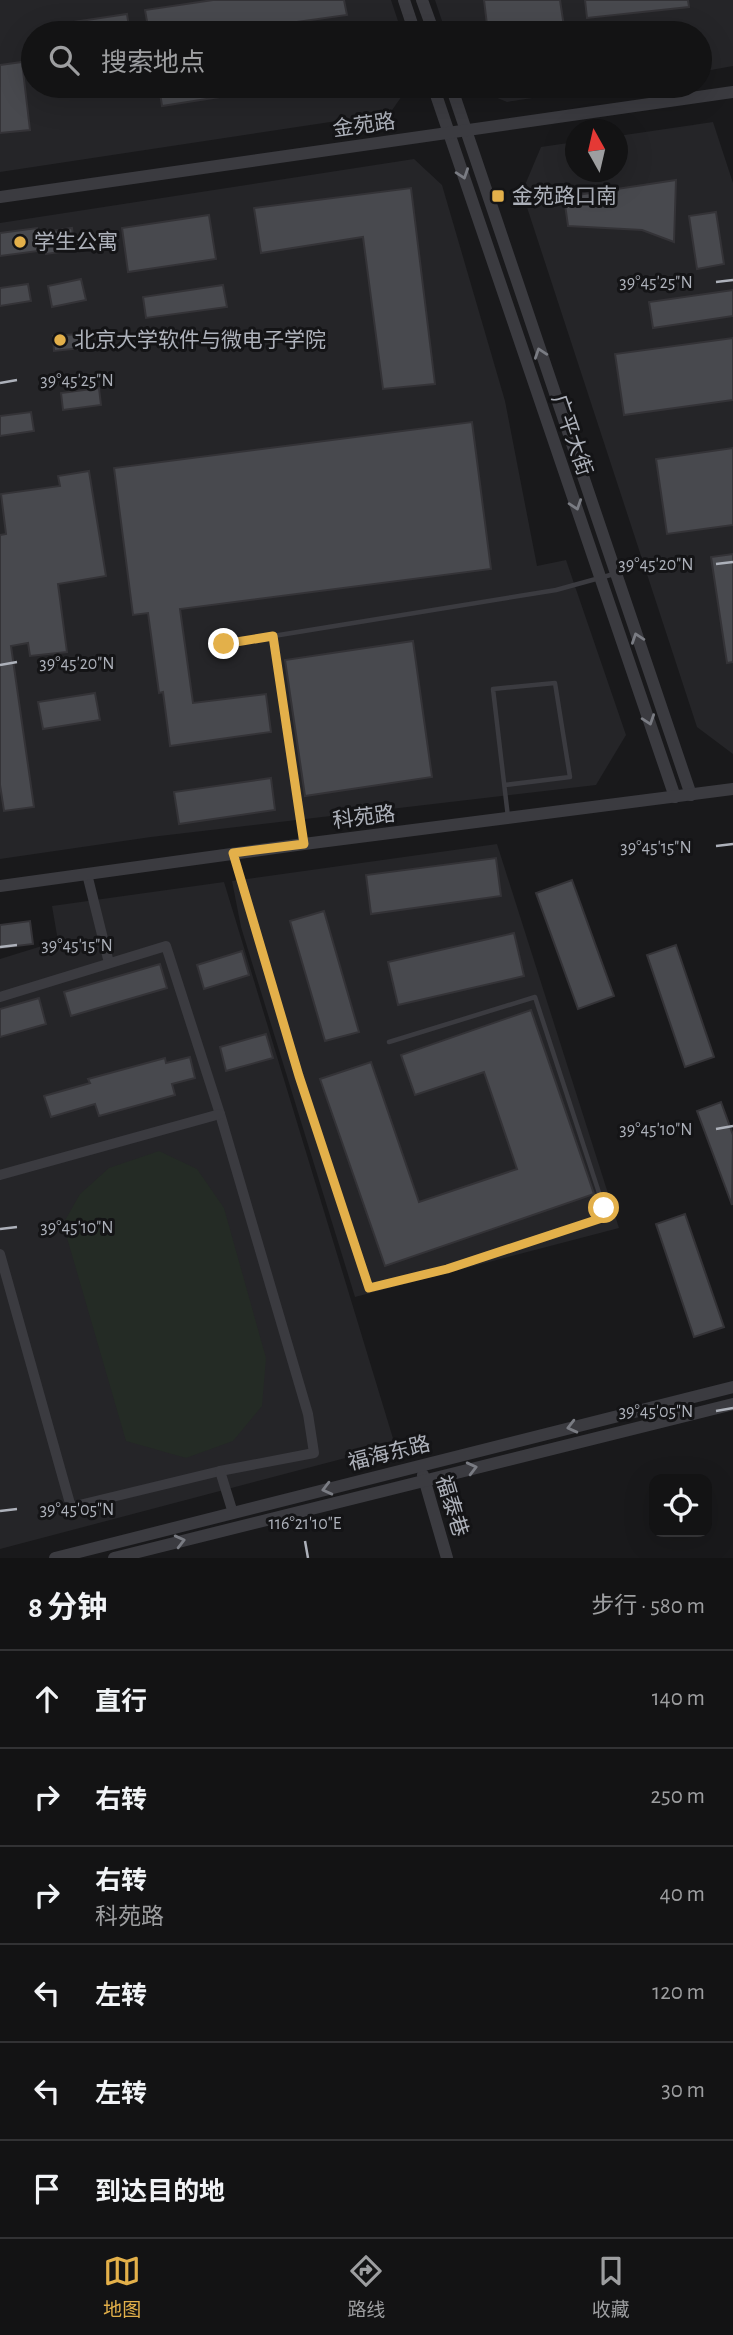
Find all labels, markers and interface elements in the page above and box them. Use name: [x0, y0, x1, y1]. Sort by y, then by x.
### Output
search box: [21, 21, 712, 98]
icon: search: [45, 41, 83, 79]
text: 搜索地点: [101, 50, 205, 76]
street label: 金苑路: [331, 110, 397, 140]
north arrow: [565, 119, 628, 182]
one-way arrow: [455, 167, 469, 179]
place label: 金苑路口南: [512, 185, 617, 207]
marker: 金苑路口南: [490, 188, 506, 204]
place label: 学生公寓: [34, 231, 118, 253]
marker: 学生公寓: [12, 234, 28, 250]
text: 39°45'25"N: [619, 274, 693, 292]
place label: 北京大学软件与微电子学院: [74, 329, 326, 351]
marker: 北京大学软件与微电子学院: [52, 332, 68, 348]
one-way arrow: [534, 347, 548, 359]
text: 39°45'25"N: [40, 372, 114, 390]
street label: 广平大街: [548, 392, 596, 478]
one-way arrow: [567, 499, 582, 511]
text: 39°45'20"N: [618, 556, 694, 574]
route end: [208, 628, 239, 659]
one-way arrow: [631, 632, 645, 644]
text: 39°45'20"N: [39, 655, 115, 673]
one-way arrow: [641, 714, 655, 726]
street label: 科苑路: [331, 802, 397, 832]
text: 39°45'15"N: [620, 839, 692, 857]
text: 39°45'15"N: [41, 937, 113, 955]
text: 39°45'10"N: [619, 1121, 693, 1139]
route start: [588, 1192, 619, 1223]
text: 39°45'10"N: [40, 1219, 114, 1237]
text: 39°45'05"N: [619, 1403, 693, 1421]
one-way arrow: [566, 1419, 578, 1433]
street label: 福海东路: [346, 1432, 432, 1474]
one-way arrow: [466, 1462, 478, 1476]
street label: 福泰巷: [432, 1473, 472, 1539]
map controls: [649, 1474, 712, 1537]
button: locate: [649, 1474, 712, 1537]
one-way arrow: [322, 1481, 334, 1495]
text: 39°45'05"N: [40, 1501, 114, 1519]
text: 116°21'10"E: [269, 1515, 342, 1533]
one-way arrow: [174, 1535, 186, 1549]
text: 8 分钟: [28, 1593, 107, 1623]
text: 步行 · 580 m: [591, 1595, 705, 1618]
icon: ahead: [28, 1680, 66, 1718]
text: 140 m: [652, 1687, 705, 1710]
text: 直行: [95, 1689, 147, 1715]
icon: right: [28, 1778, 66, 1816]
text: 250 m: [651, 1785, 705, 1808]
text: 右转: [95, 1787, 147, 1813]
text: 右转: [95, 1868, 147, 1894]
icon: right: [28, 1876, 66, 1914]
text: 40 m: [660, 1883, 705, 1906]
text: 科苑路: [95, 1906, 164, 1929]
icon: left: [28, 1974, 66, 2012]
text: 120 m: [652, 1981, 705, 2004]
text: 左转: [95, 1983, 147, 2009]
icon: left: [28, 2072, 66, 2110]
text: 30 m: [661, 2079, 705, 2102]
text: 左转: [95, 2081, 147, 2107]
icon: arrive: [28, 2170, 66, 2208]
text: 到达目的地: [95, 2179, 225, 2205]
tab: 地图: [103, 2252, 141, 2322]
tab: 路线: [347, 2252, 386, 2322]
tab: 收藏: [592, 2252, 630, 2322]

